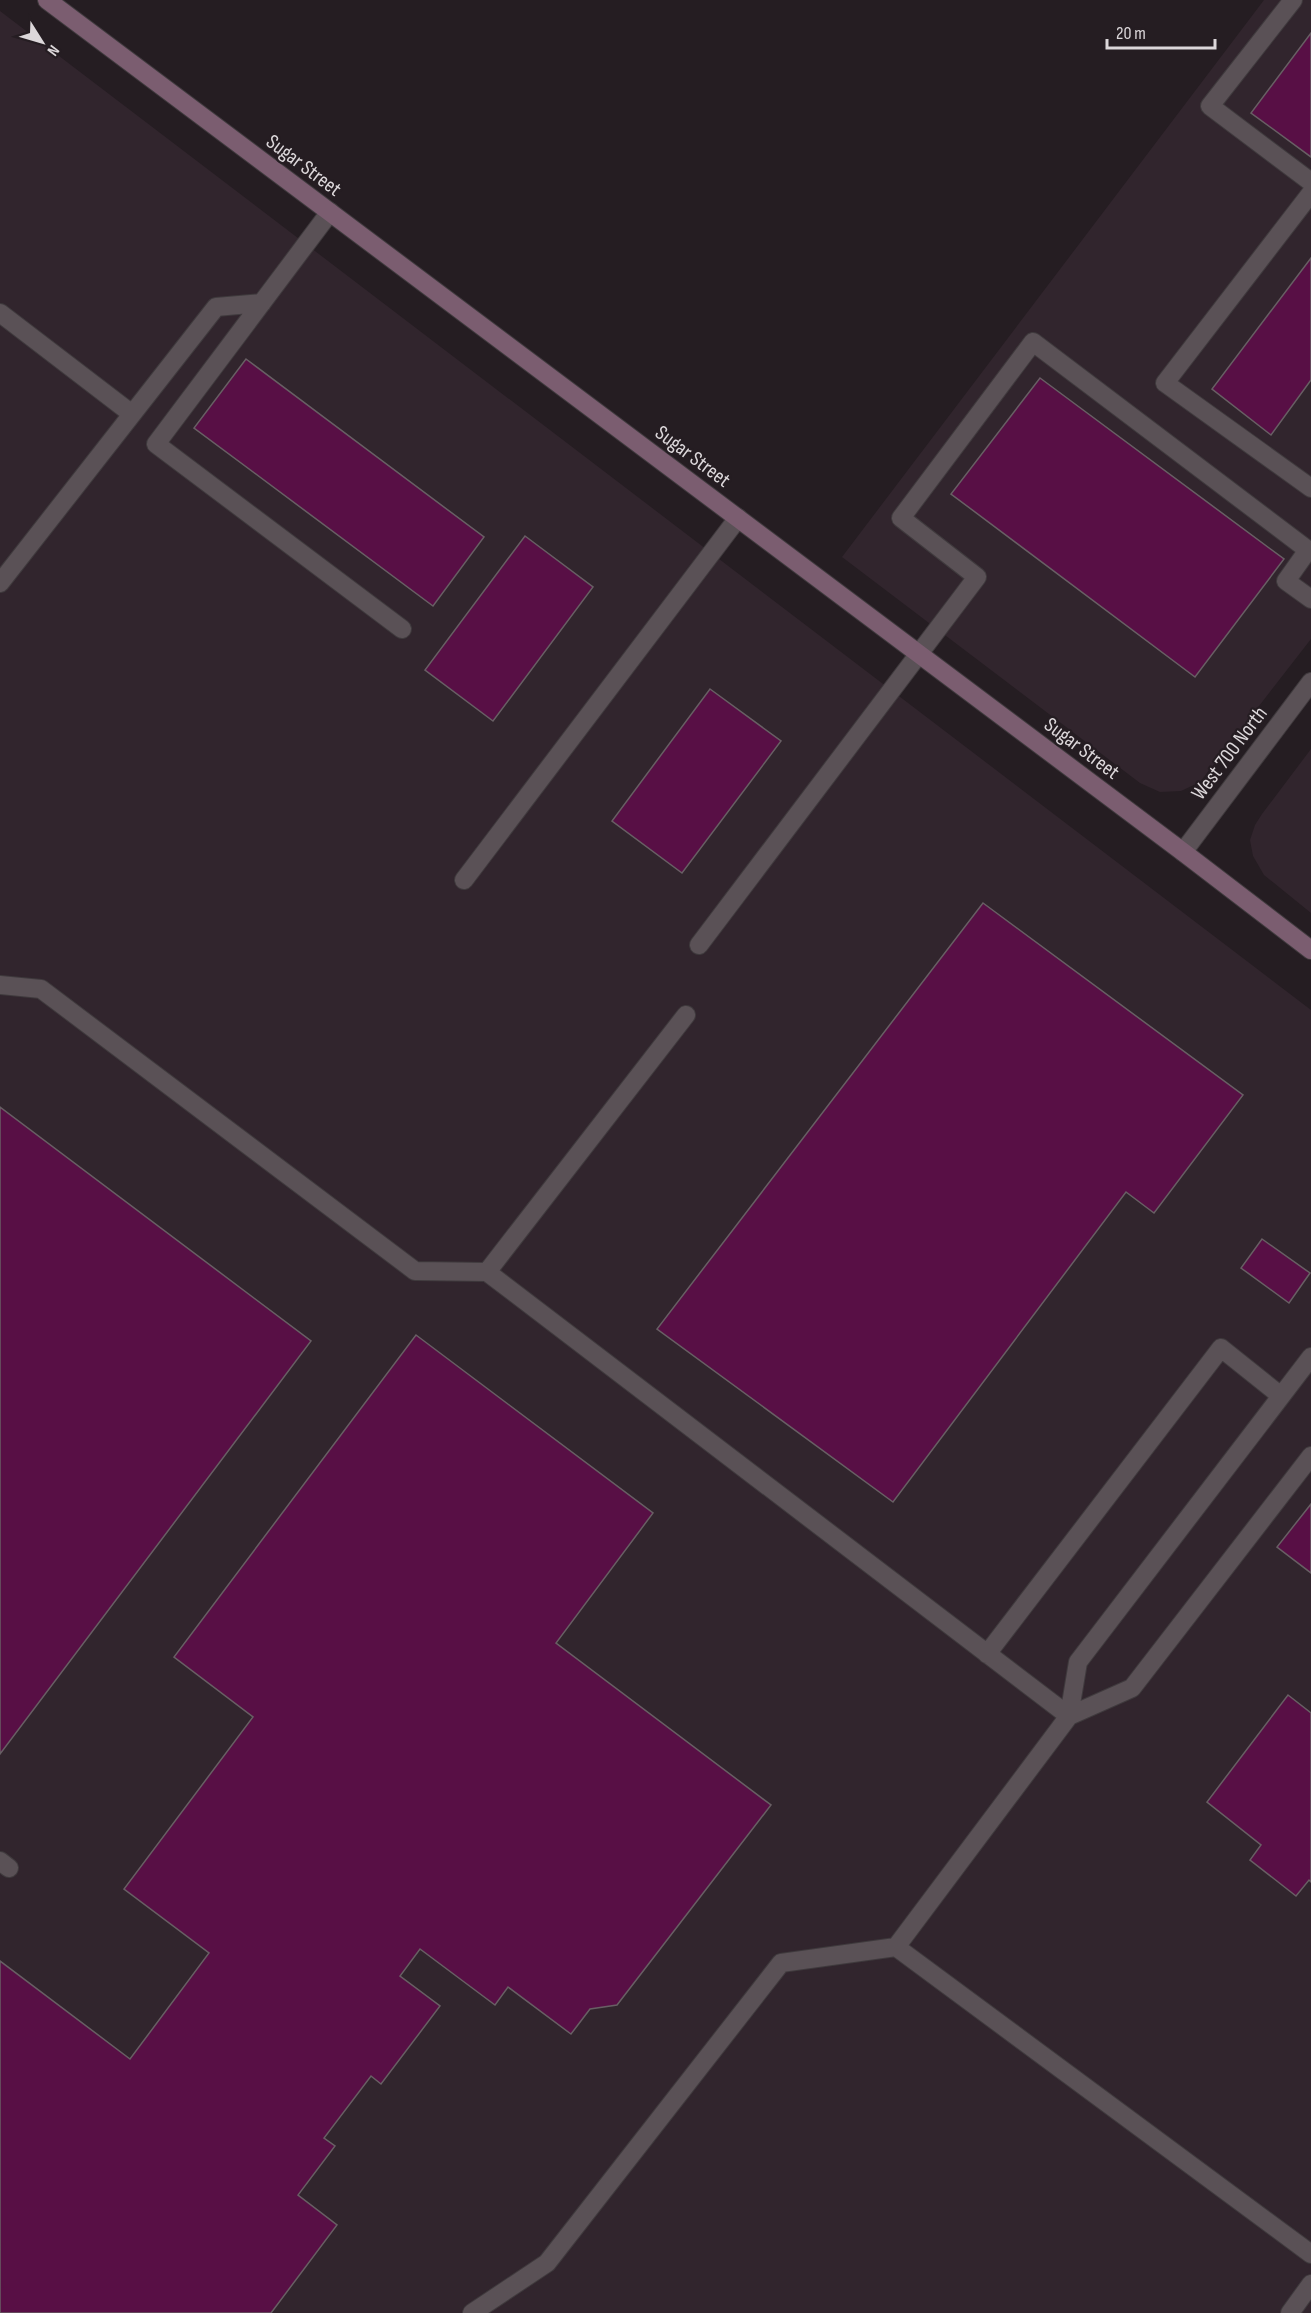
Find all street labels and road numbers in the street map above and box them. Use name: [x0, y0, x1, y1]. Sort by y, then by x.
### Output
street label: Sugar Street: [261, 129, 346, 202]
street label: Sugar Street: [650, 420, 735, 493]
street label: West 700 North: [1186, 702, 1273, 805]
street label: Sugar Street: [1039, 712, 1124, 785]

